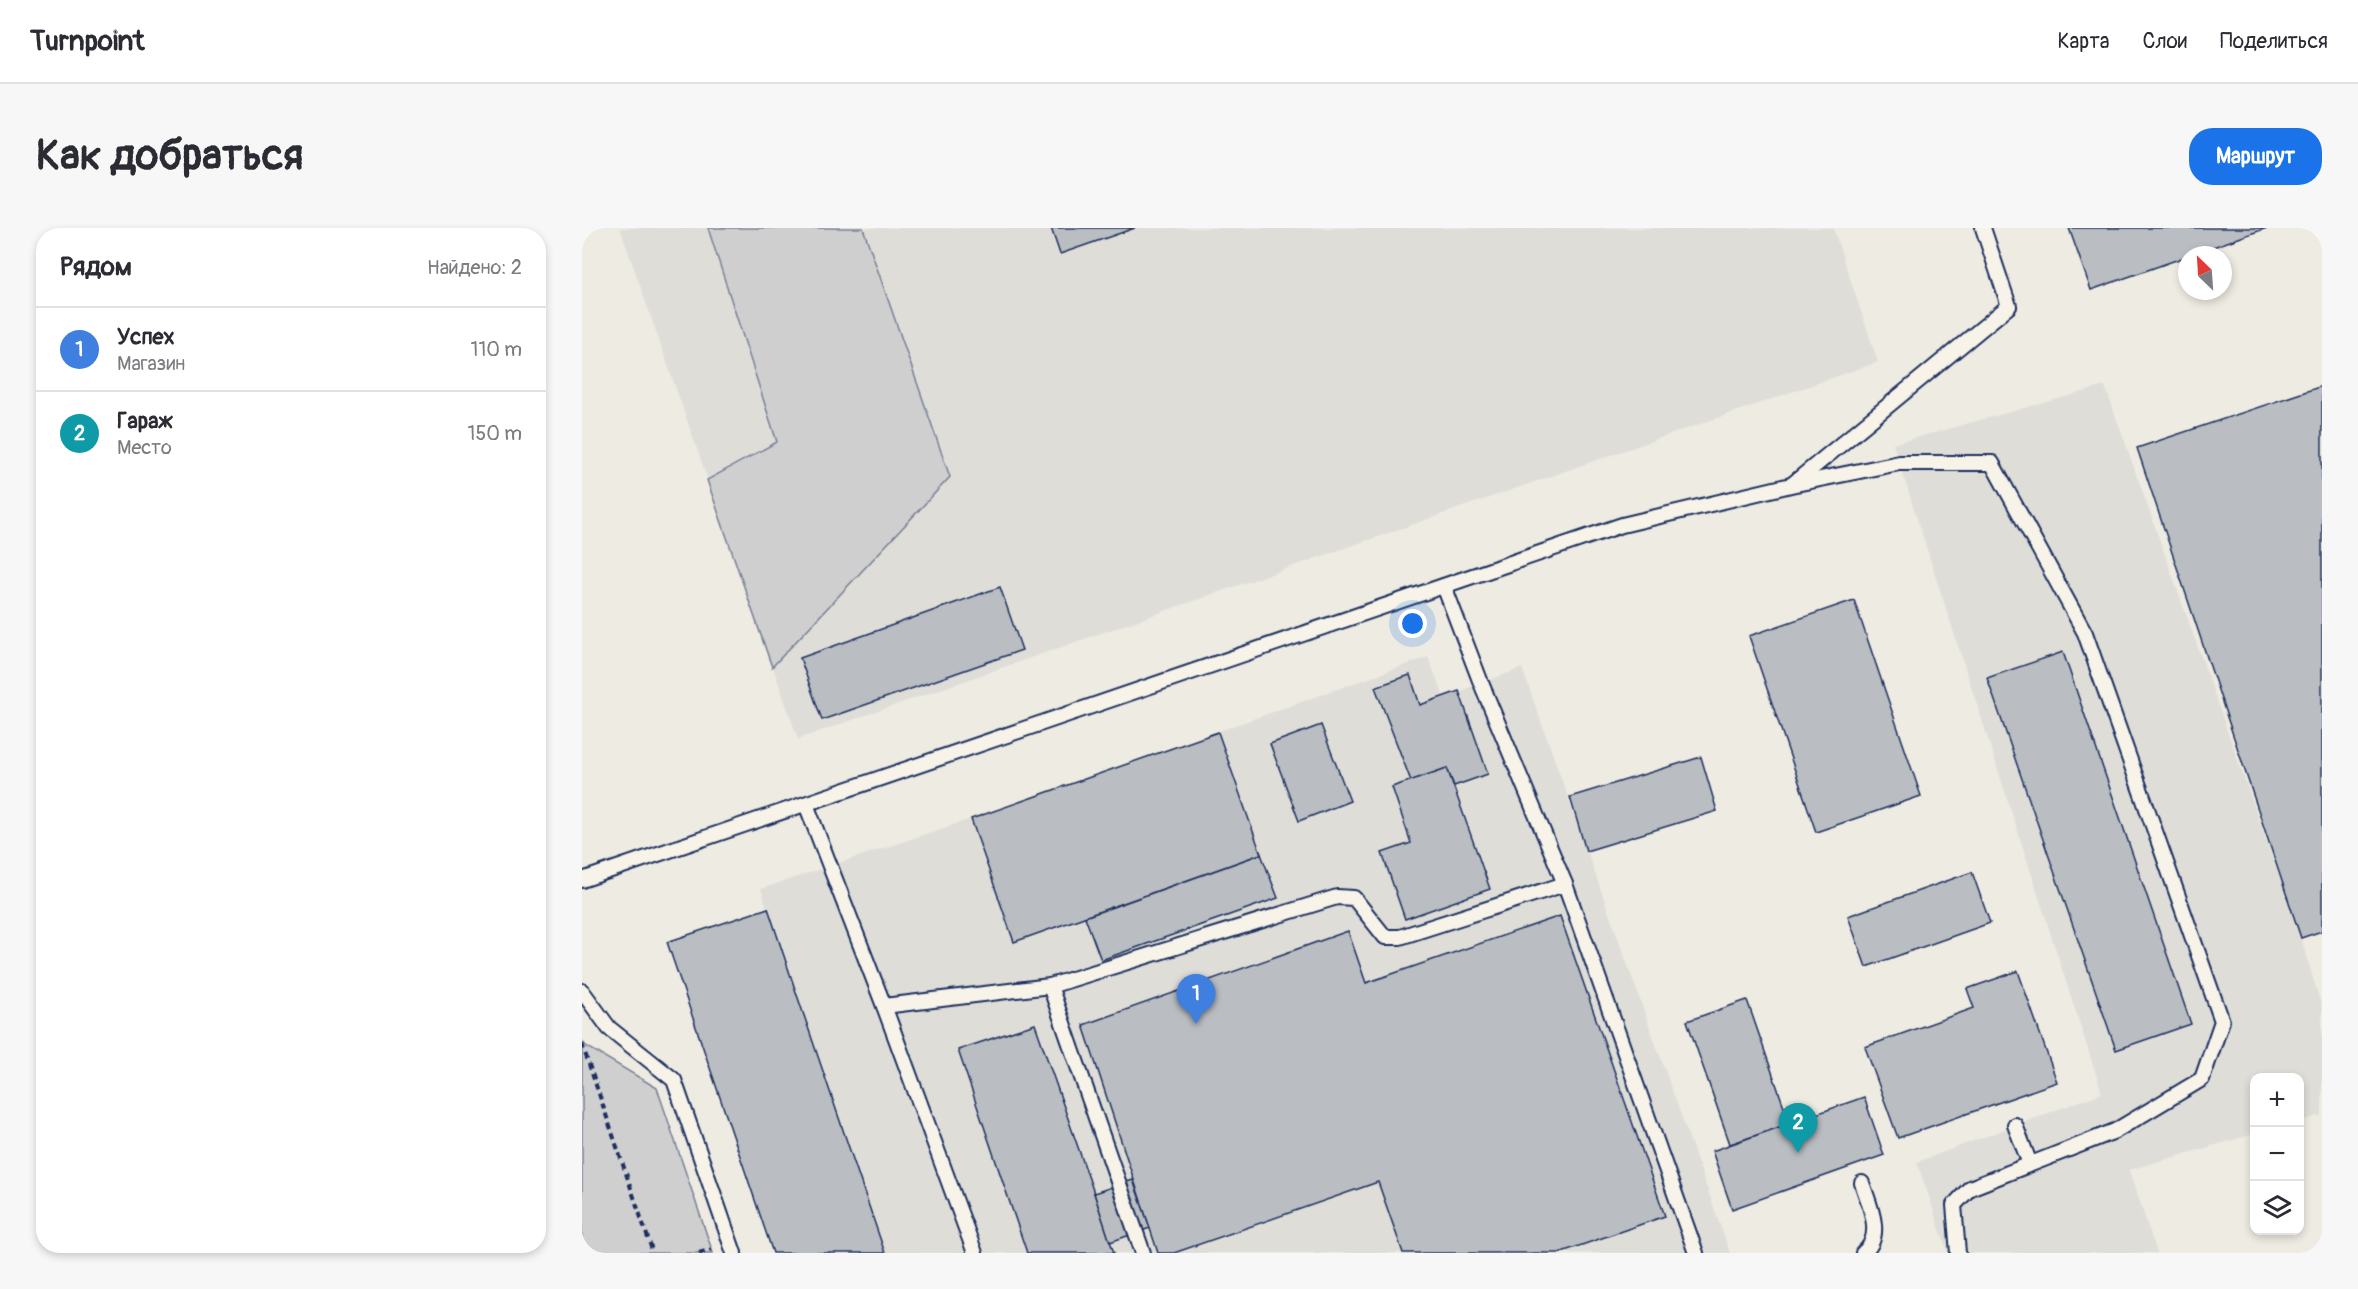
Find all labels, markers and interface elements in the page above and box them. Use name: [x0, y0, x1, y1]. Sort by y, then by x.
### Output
text: Turnpoint: [30, 24, 144, 59]
text: Карта: [2057, 28, 2109, 55]
text: Слои: [2142, 28, 2187, 55]
text: Поделиться: [2220, 28, 2328, 55]
button: Маршрут: [2189, 128, 2322, 185]
text: Как добраться: [36, 130, 303, 182]
north arrow: [2178, 246, 2232, 300]
text: Рядом: [60, 251, 132, 283]
text: Найдено: 2: [427, 255, 522, 280]
text: Успех: [117, 323, 174, 351]
text: 1: [76, 337, 83, 362]
text: 110 m: [471, 337, 522, 362]
text: Магазин: [117, 351, 185, 376]
text: Гараж: [117, 407, 172, 435]
text: 2: [74, 421, 85, 446]
text: 150 m: [468, 421, 522, 446]
text: Место: [117, 435, 172, 460]
your location: [1398, 609, 1427, 638]
pin: 1: [1176, 974, 1216, 1024]
map controls: [2250, 1073, 2304, 1235]
button: +: [2250, 1073, 2304, 1127]
pin: 2: [1778, 1104, 1818, 1153]
button: −: [2250, 1127, 2304, 1181]
button: layers: [2250, 1181, 2304, 1235]

